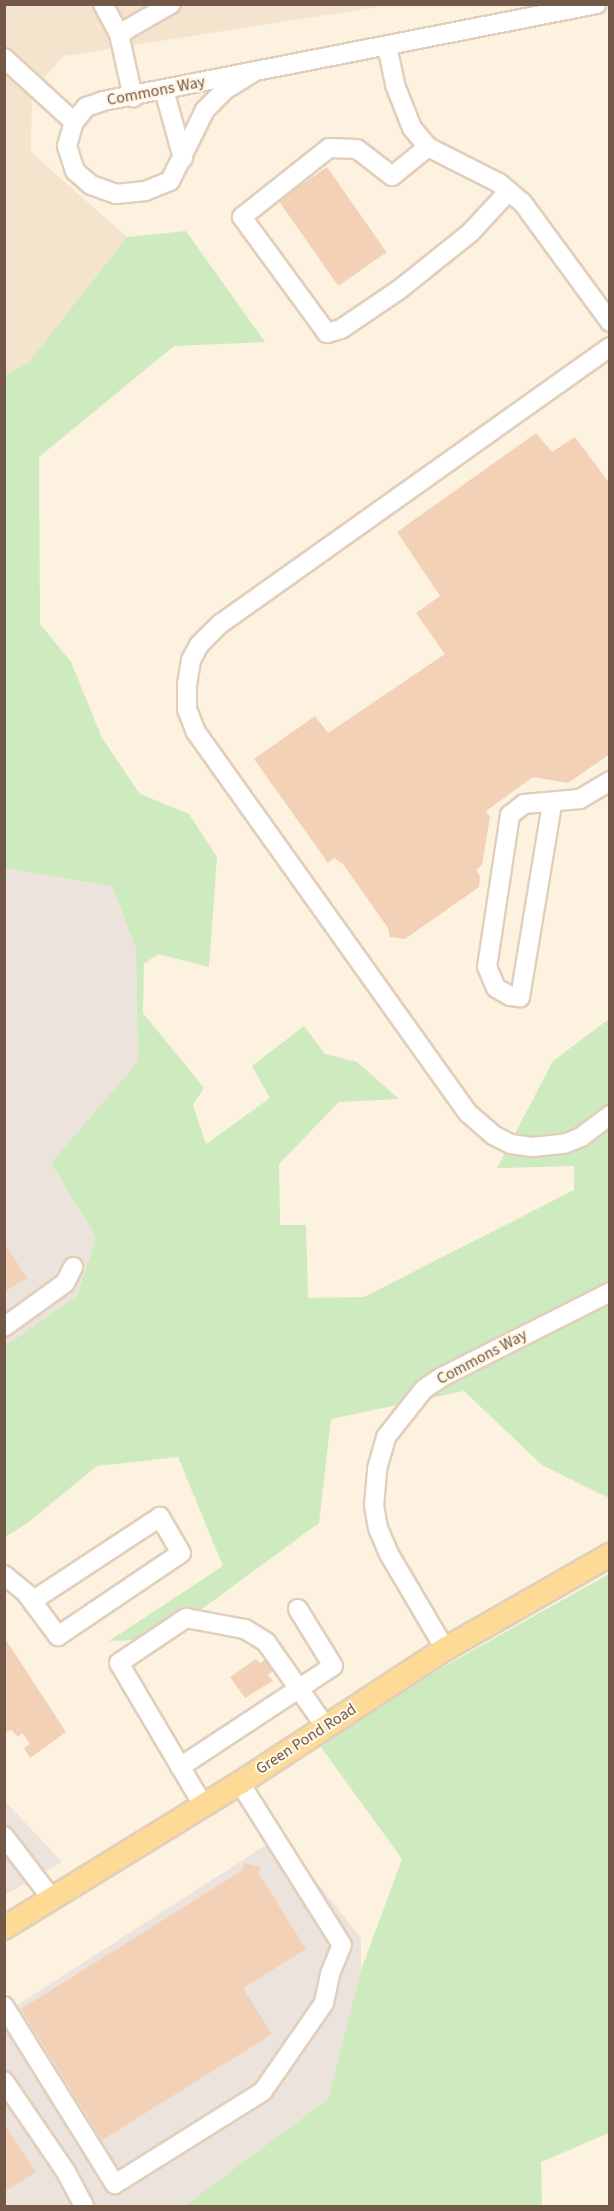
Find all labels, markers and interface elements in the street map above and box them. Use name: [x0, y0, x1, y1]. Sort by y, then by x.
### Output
street label: Commons Way: [105, 72, 207, 110]
street label: Commons Way: [434, 1325, 530, 1389]
street label: Green Pond Road: [252, 1699, 360, 1779]

